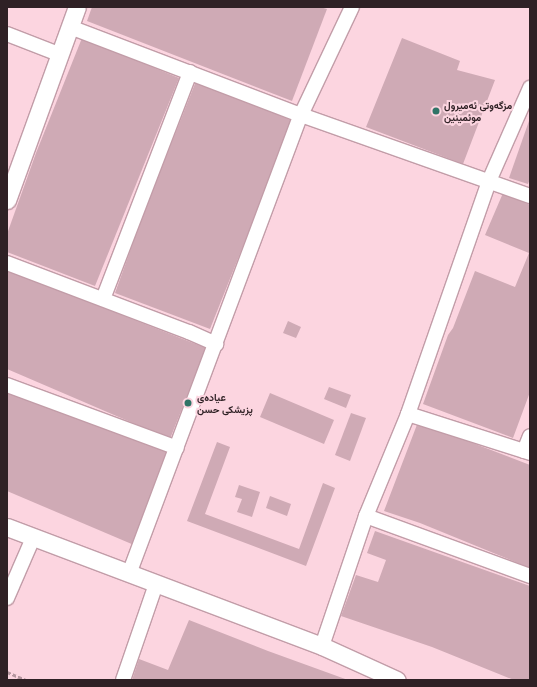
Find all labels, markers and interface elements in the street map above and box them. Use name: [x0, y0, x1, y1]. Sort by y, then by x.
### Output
place label: مزگەوتی ئەمیرول موئمینین: [444, 99, 512, 122]
marker: مزگەوتی ئەمیرول موئمینین: [431, 106, 441, 116]
place label: عیادەی پزیشکی حسن: [197, 391, 253, 414]
marker: عیادەی پزیشکی حسن: [182, 397, 194, 409]

